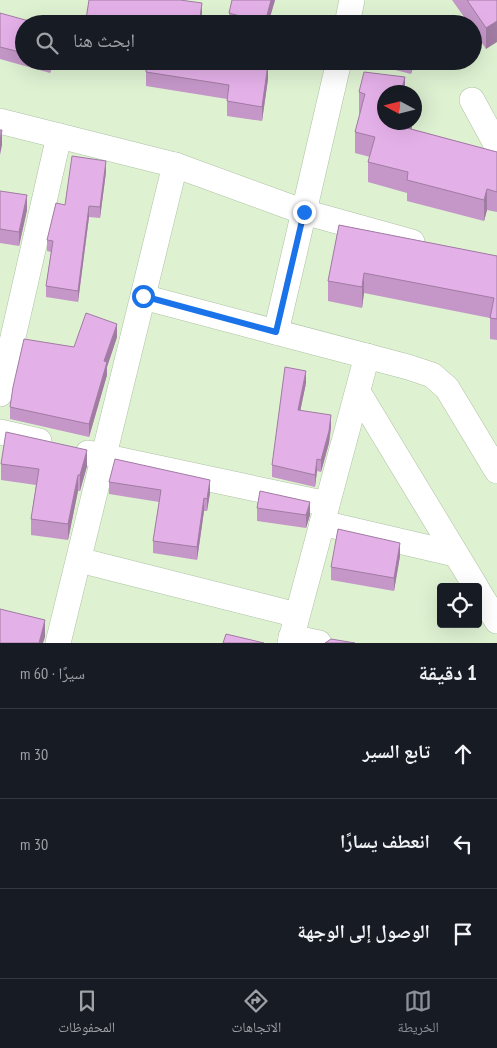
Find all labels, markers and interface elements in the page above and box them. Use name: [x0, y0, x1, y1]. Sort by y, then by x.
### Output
search box: [15, 15, 482, 70]
text: ابحث هنا: [73, 28, 135, 52]
icon: search: [33, 29, 61, 57]
north arrow: [377, 85, 422, 130]
route end: [293, 201, 316, 224]
route start: [132, 285, 155, 308]
map controls: [437, 583, 482, 628]
button: locate: [437, 583, 482, 628]
text: 1 دقيقة: [419, 659, 477, 686]
text: سيرًا · 60 m: [20, 663, 85, 683]
text: تابع السير: [363, 739, 430, 763]
icon: ahead: [449, 740, 477, 768]
text: 30 m: [20, 744, 48, 764]
text: انعطف يسارًا: [340, 829, 430, 853]
icon: left: [449, 830, 477, 858]
text: 30 m: [20, 834, 48, 854]
text: الوصول إلى الوجهة: [297, 919, 430, 943]
icon: arrive: [449, 920, 477, 948]
tab: المحفوظات: [58, 987, 115, 1041]
tab: الاتجاهات: [232, 987, 281, 1041]
tab: الخريطة: [398, 987, 439, 1041]

